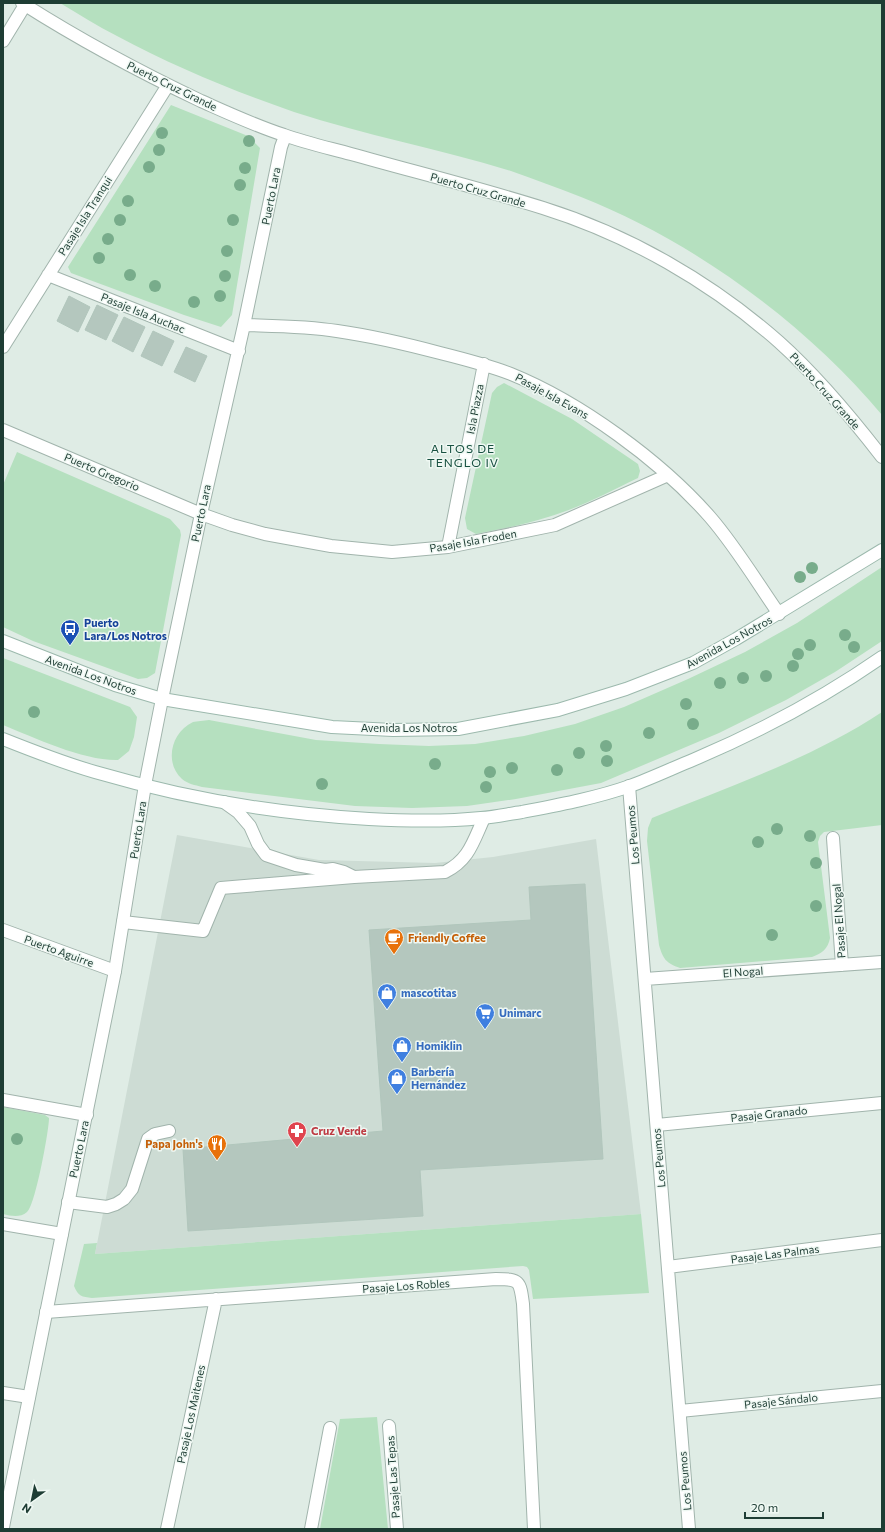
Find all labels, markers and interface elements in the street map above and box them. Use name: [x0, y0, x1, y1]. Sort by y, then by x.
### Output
street label: Puerto Cruz Grande: [125, 58, 220, 113]
street label: Puerto Lara: [259, 166, 282, 226]
street label: Puerto Cruz Grande: [429, 170, 527, 209]
street label: Pasaje Isla Tranqui: [55, 174, 114, 258]
street label: Pasaje Isla Auchac: [99, 290, 187, 335]
street label: Puerto Cruz Grande: [788, 350, 863, 432]
street label: Pasaje Isla Evans: [513, 370, 591, 421]
street label: Isla Piazza: [463, 383, 486, 435]
district label: ALTOS DE TENGLO IV: [427, 441, 499, 469]
street label: Puerto Gregorio: [63, 450, 142, 493]
street label: Puerto Lara: [188, 483, 213, 543]
street label: Pasaje Isla Froden: [428, 526, 517, 555]
street label: Avenida Los Notros: [683, 612, 774, 671]
place label: Puerto Lara/Los Notros: [84, 616, 167, 642]
bus stop icon: Puerto Lara/Los Notros: [59, 618, 81, 646]
street label: Avenida Los Notros: [44, 652, 139, 697]
street label: Avenida Los Notros: [361, 721, 457, 734]
street label: Puerto Lara: [127, 800, 148, 860]
street label: Los Peumos: [623, 805, 642, 865]
street label: Pasaje El Nogal: [829, 883, 848, 959]
cafe icon: Friendly Coffee: [383, 927, 405, 955]
place label: Friendly Coffee: [408, 931, 486, 944]
street label: Puerto Aguirre: [23, 932, 96, 969]
street label: El Nogal: [722, 964, 764, 979]
shop icon: mascotitas: [376, 982, 398, 1010]
place label: mascotitas: [401, 986, 457, 999]
supermarket icon: Unimarc: [474, 1002, 496, 1030]
place label: Unimarc: [499, 1006, 542, 1019]
shop icon: Homiklin: [391, 1035, 413, 1063]
place label: Homiklin: [416, 1039, 462, 1052]
place label: Barbería Hernández: [411, 1065, 466, 1091]
shop icon: Barbería Hernández: [386, 1067, 408, 1095]
street label: Pasaje Granado: [730, 1103, 808, 1124]
street label: Puerto Lara: [66, 1119, 91, 1179]
pharmacy icon: Cruz Verde: [286, 1120, 308, 1148]
place label: Cruz Verde: [311, 1124, 367, 1137]
street label: Los Peumos: [649, 1128, 668, 1188]
restaurant icon: Papa John's: [206, 1133, 228, 1161]
place label: Papa John's: [145, 1137, 203, 1151]
street label: Pasaje Las Palmas: [730, 1242, 820, 1265]
street label: Pasaje Los Robles: [362, 1276, 450, 1295]
street label: Pasaje Los Maitenes: [174, 1363, 207, 1464]
street label: Pasaje Sándalo: [743, 1390, 819, 1411]
street label: Pasaje Las Tepas: [383, 1435, 402, 1519]
street label: Los Peumos: [675, 1451, 694, 1511]
north arrow: [12, 1480, 52, 1520]
scale bar: [745, 1494, 823, 1520]
text: 20 m: [751, 1500, 778, 1514]
text: N: [19, 1501, 33, 1517]

